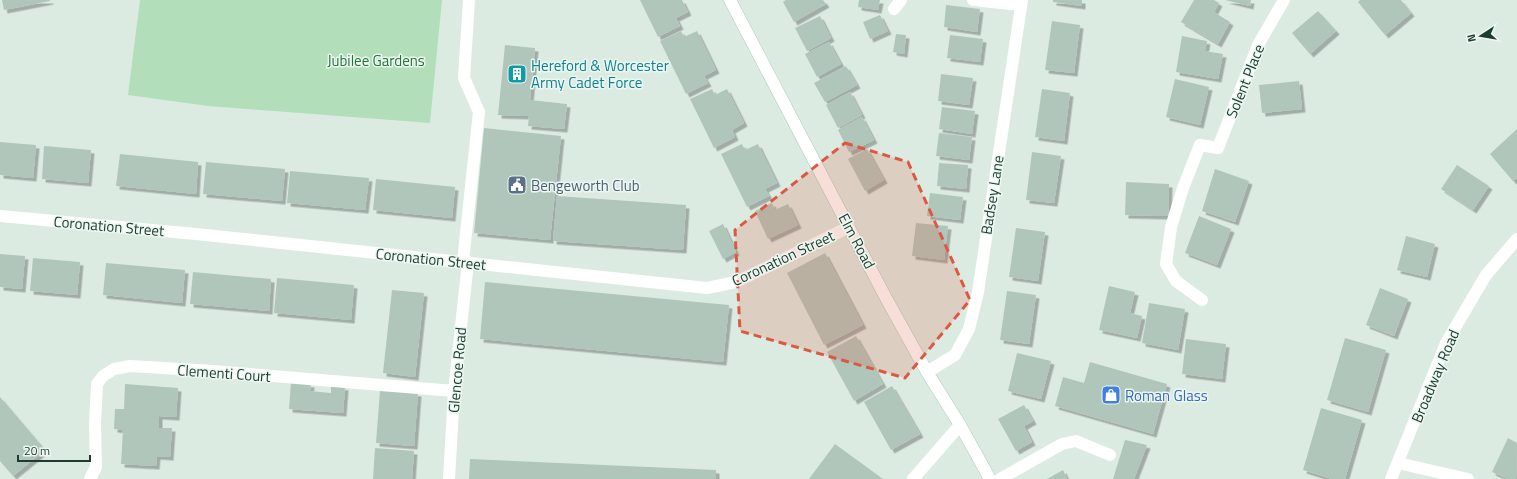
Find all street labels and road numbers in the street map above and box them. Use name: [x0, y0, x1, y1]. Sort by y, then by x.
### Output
street label: Solent Place: [1220, 41, 1270, 121]
street label: Badsey Lane: [974, 154, 1010, 236]
street label: Elm Road: [833, 209, 881, 273]
street label: Coronation Street: [53, 210, 166, 242]
street label: Coronation Street: [728, 224, 839, 292]
street label: Coronation Street: [375, 242, 488, 276]
street label: Glencoe Road: [442, 326, 472, 414]
street label: Broadway Road: [1405, 326, 1465, 426]
street label: Clementi Court: [177, 358, 272, 388]

